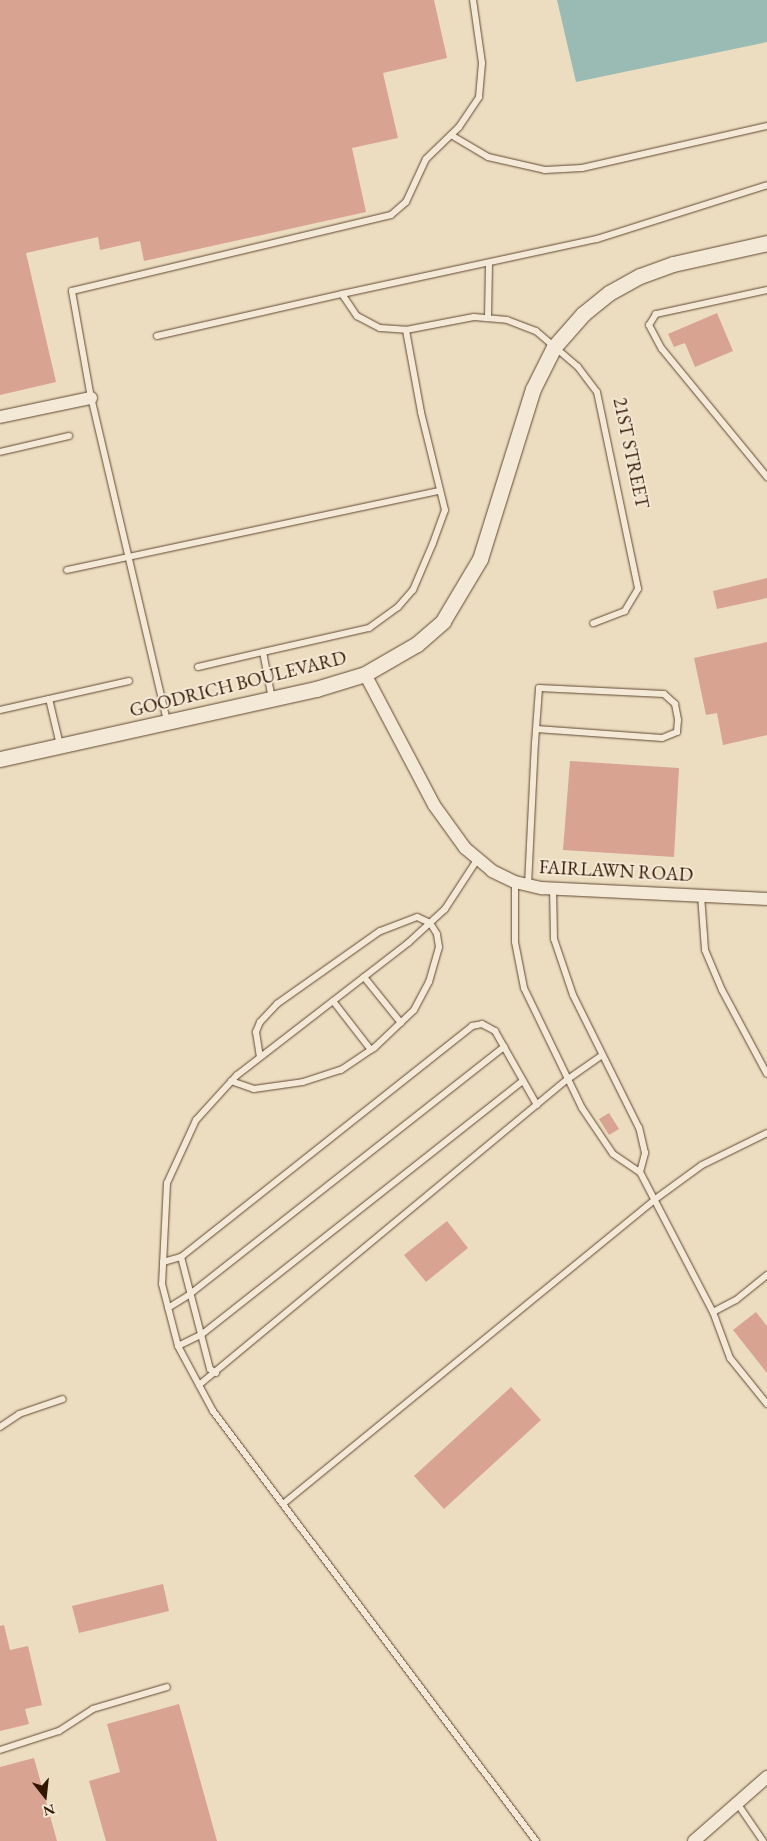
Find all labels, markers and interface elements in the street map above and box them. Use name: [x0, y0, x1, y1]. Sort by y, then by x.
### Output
street label: 21ST STREET: [608, 395, 654, 511]
street label: GOODRICH BOULEVARD: [127, 646, 349, 722]
street label: FAIRLAWN ROAD: [538, 856, 694, 886]
north arrow: [20, 1771, 70, 1821]
text: N: [41, 1800, 57, 1821]

